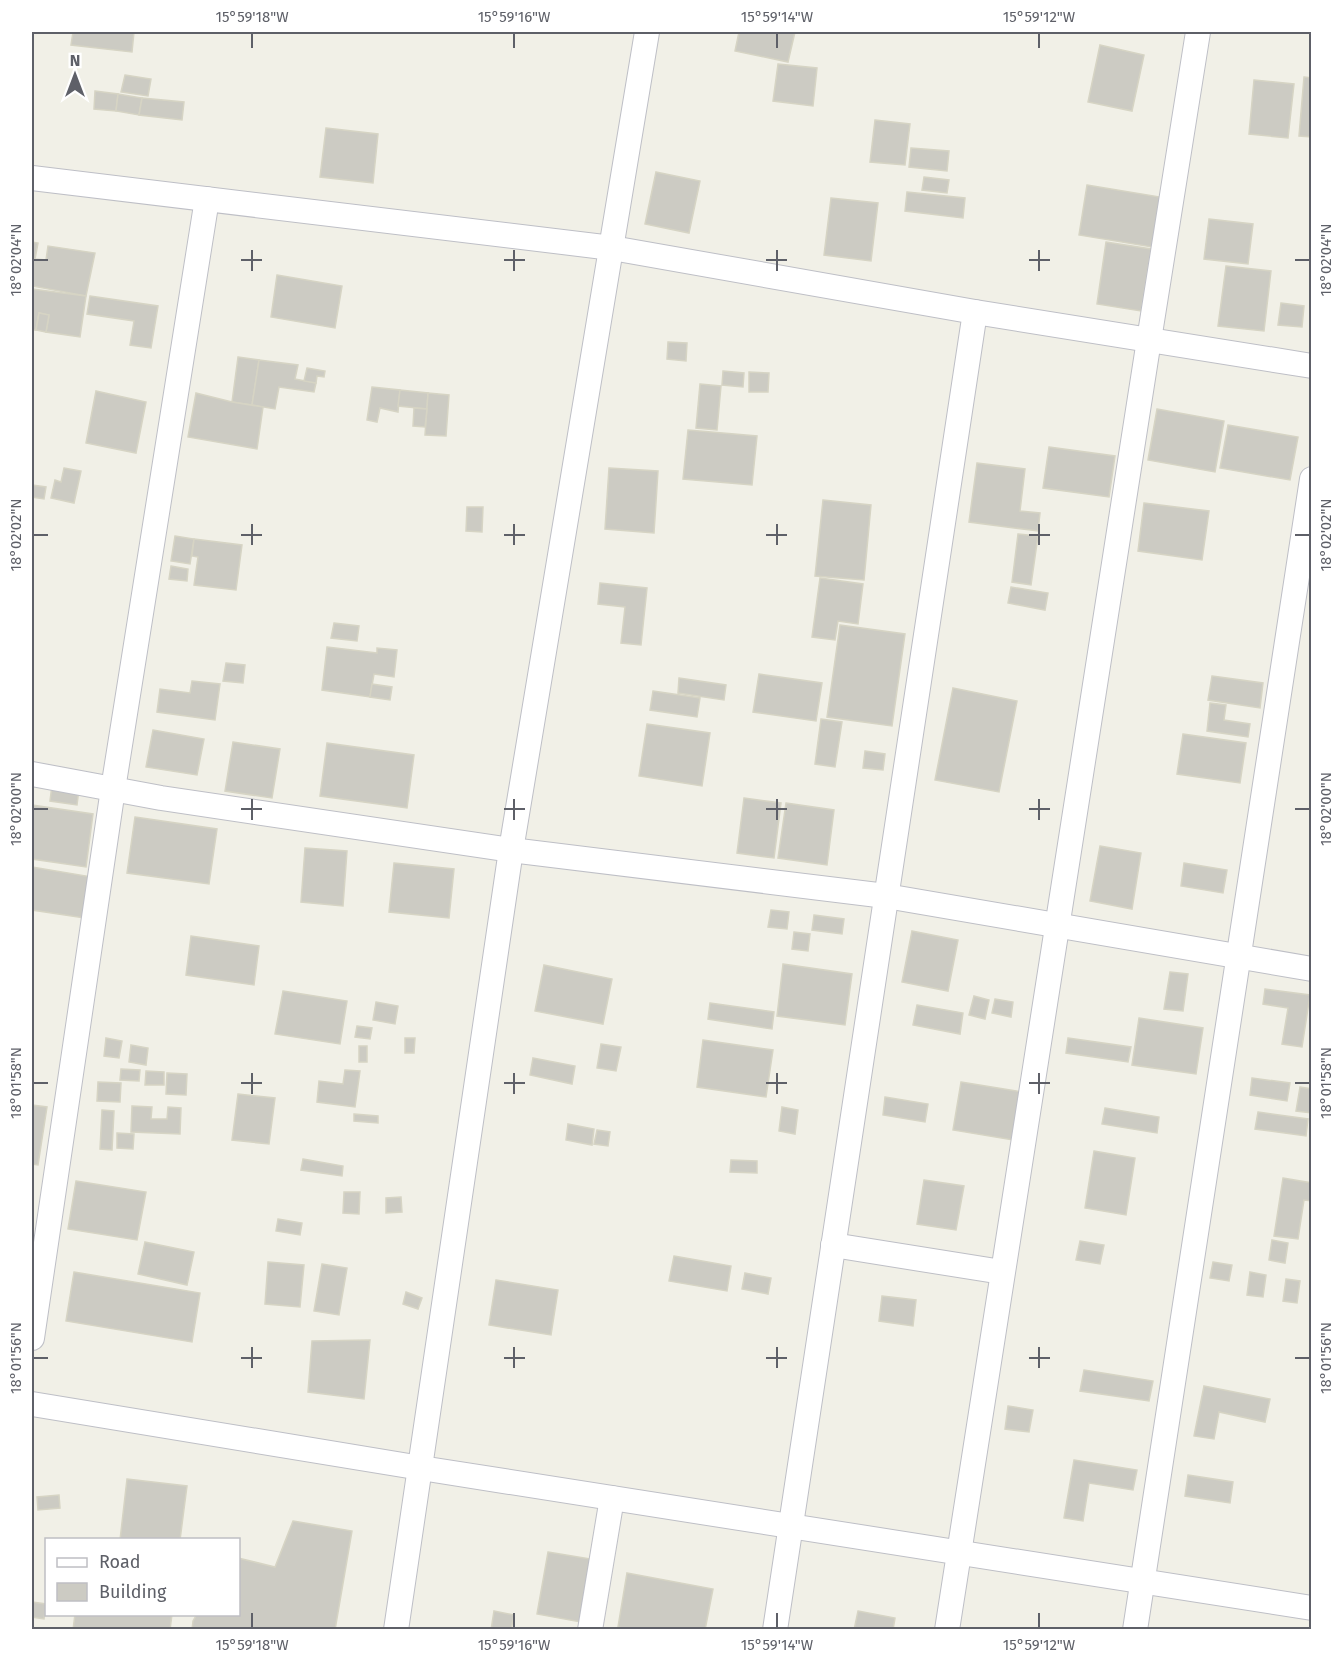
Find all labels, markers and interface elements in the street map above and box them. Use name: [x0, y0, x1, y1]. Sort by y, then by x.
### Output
text: 15°59'18"W: [215, 8, 289, 26]
text: 15°59'16"W: [478, 8, 551, 26]
text: 15°59'14"W: [741, 8, 814, 26]
text: 15°59'12"W: [1003, 8, 1076, 26]
north arrow: [45, 45, 105, 105]
text: N: [70, 51, 80, 70]
text: 18°02'04"N: [7, 223, 25, 297]
text: 18°02'04"N: [1317, 223, 1335, 297]
text: 18°02'02"N: [7, 498, 25, 572]
text: 18°02'02"N: [1317, 498, 1335, 572]
text: 18°02'00"N: [7, 772, 25, 846]
text: 18°02'00"N: [1317, 772, 1335, 846]
text: 18°01'58"N: [7, 1047, 25, 1119]
text: 18°01'58"N: [1317, 1047, 1335, 1119]
text: 18°01'56"N: [7, 1322, 25, 1394]
text: 18°01'56"N: [1317, 1322, 1335, 1394]
legend: [45, 1538, 240, 1616]
text: Road: [99, 1551, 141, 1573]
text: Building: [99, 1581, 167, 1603]
text: 15°59'18"W: [215, 1636, 289, 1654]
text: 15°59'16"W: [478, 1636, 551, 1654]
text: 15°59'14"W: [741, 1636, 814, 1654]
text: 15°59'12"W: [1003, 1636, 1076, 1654]

